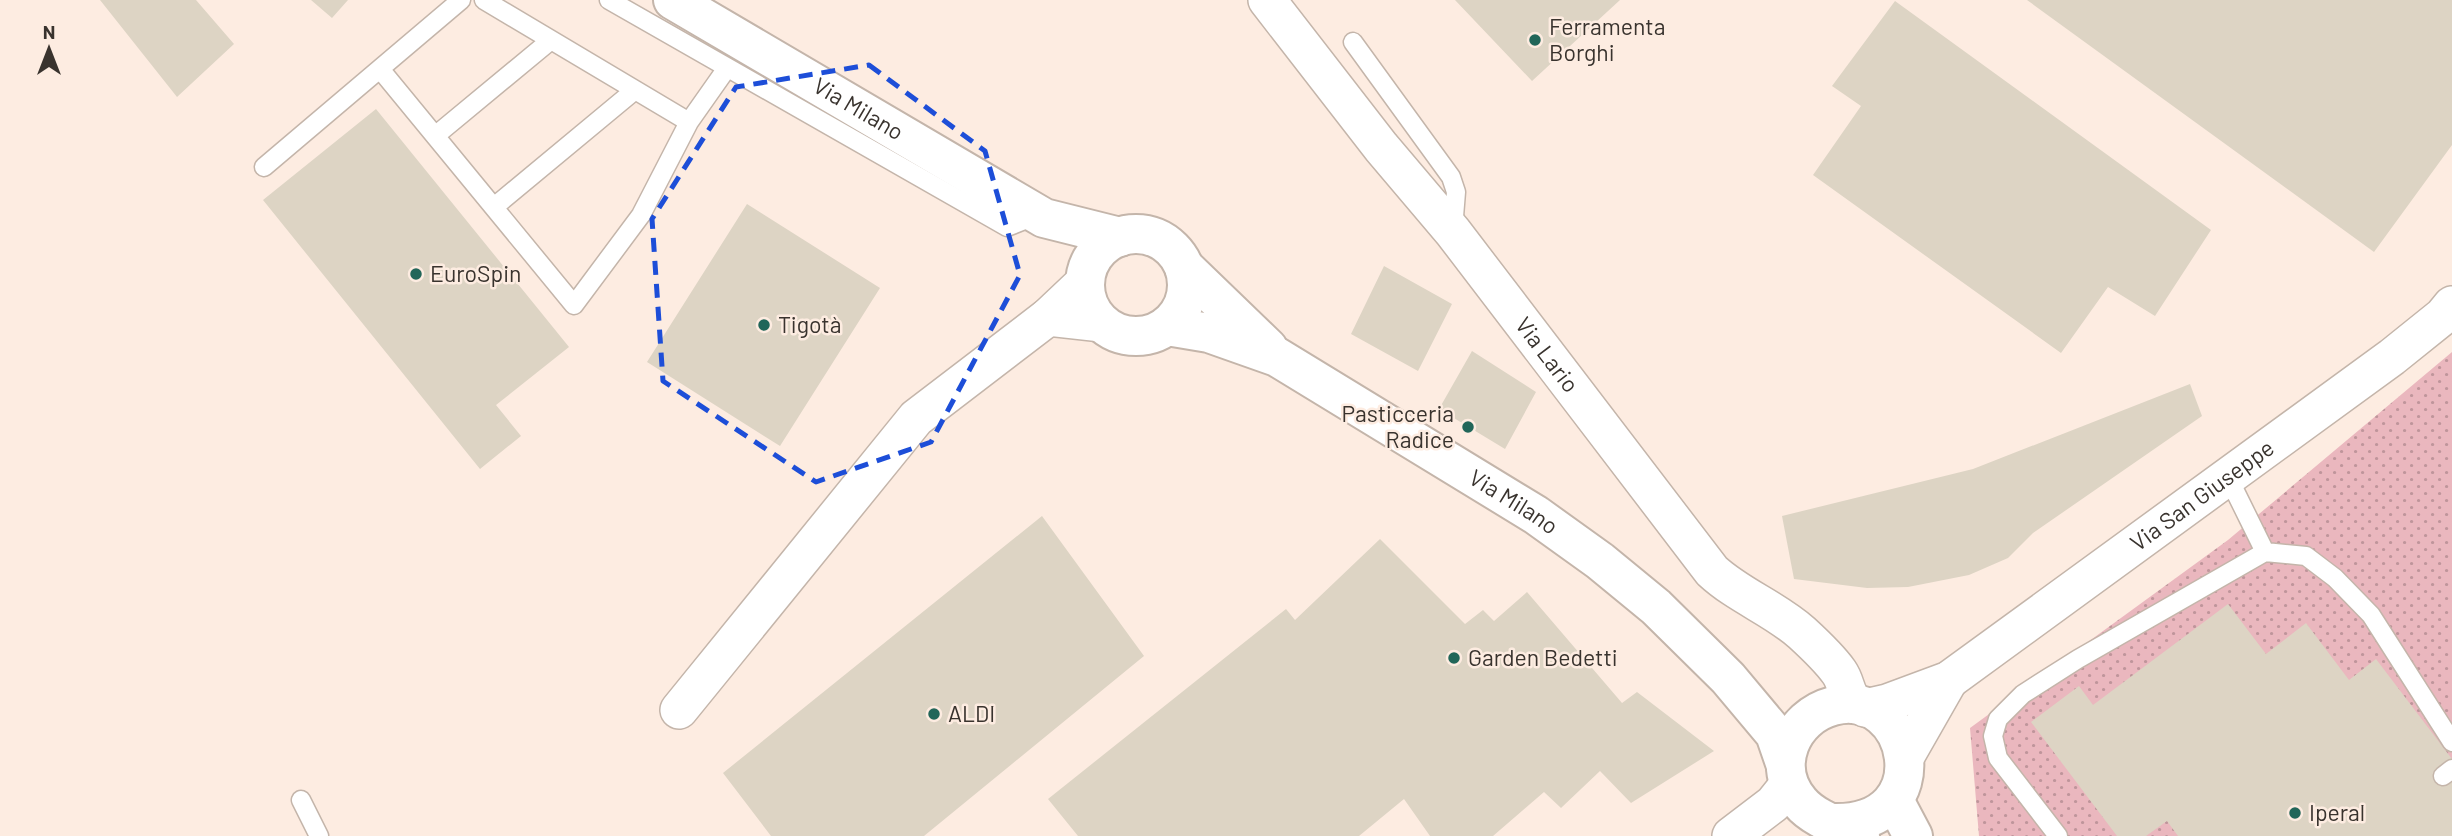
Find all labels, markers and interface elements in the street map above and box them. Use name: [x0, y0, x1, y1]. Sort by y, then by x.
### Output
place label: Ferramenta Borghi: [1549, 12, 1666, 66]
north arrow: [14, 14, 84, 84]
text: N: [43, 20, 55, 43]
marker: Ferramenta Borghi: [1527, 32, 1543, 48]
street label: Via Milano: [809, 71, 909, 145]
place label: EuroSpin: [430, 259, 521, 287]
marker: EuroSpin: [408, 266, 424, 282]
place label: Tigotà: [778, 310, 841, 338]
street label: Via Lario: [1510, 311, 1585, 397]
marker: Tigotà: [756, 317, 772, 333]
place label: Pasticceria Radice: [1341, 399, 1454, 453]
marker: Pasticceria Radice: [1460, 419, 1476, 435]
street label: Via San Giuseppe: [2124, 433, 2279, 556]
street label: Via Milano: [1464, 463, 1564, 540]
place label: Garden Bedetti: [1468, 643, 1618, 671]
marker: Garden Bedetti: [1446, 650, 1462, 666]
place label: ALDI: [948, 699, 995, 727]
marker: ALDI: [926, 706, 942, 722]
place label: Iperal: [2309, 798, 2365, 826]
marker: Iperal: [2287, 805, 2303, 821]

